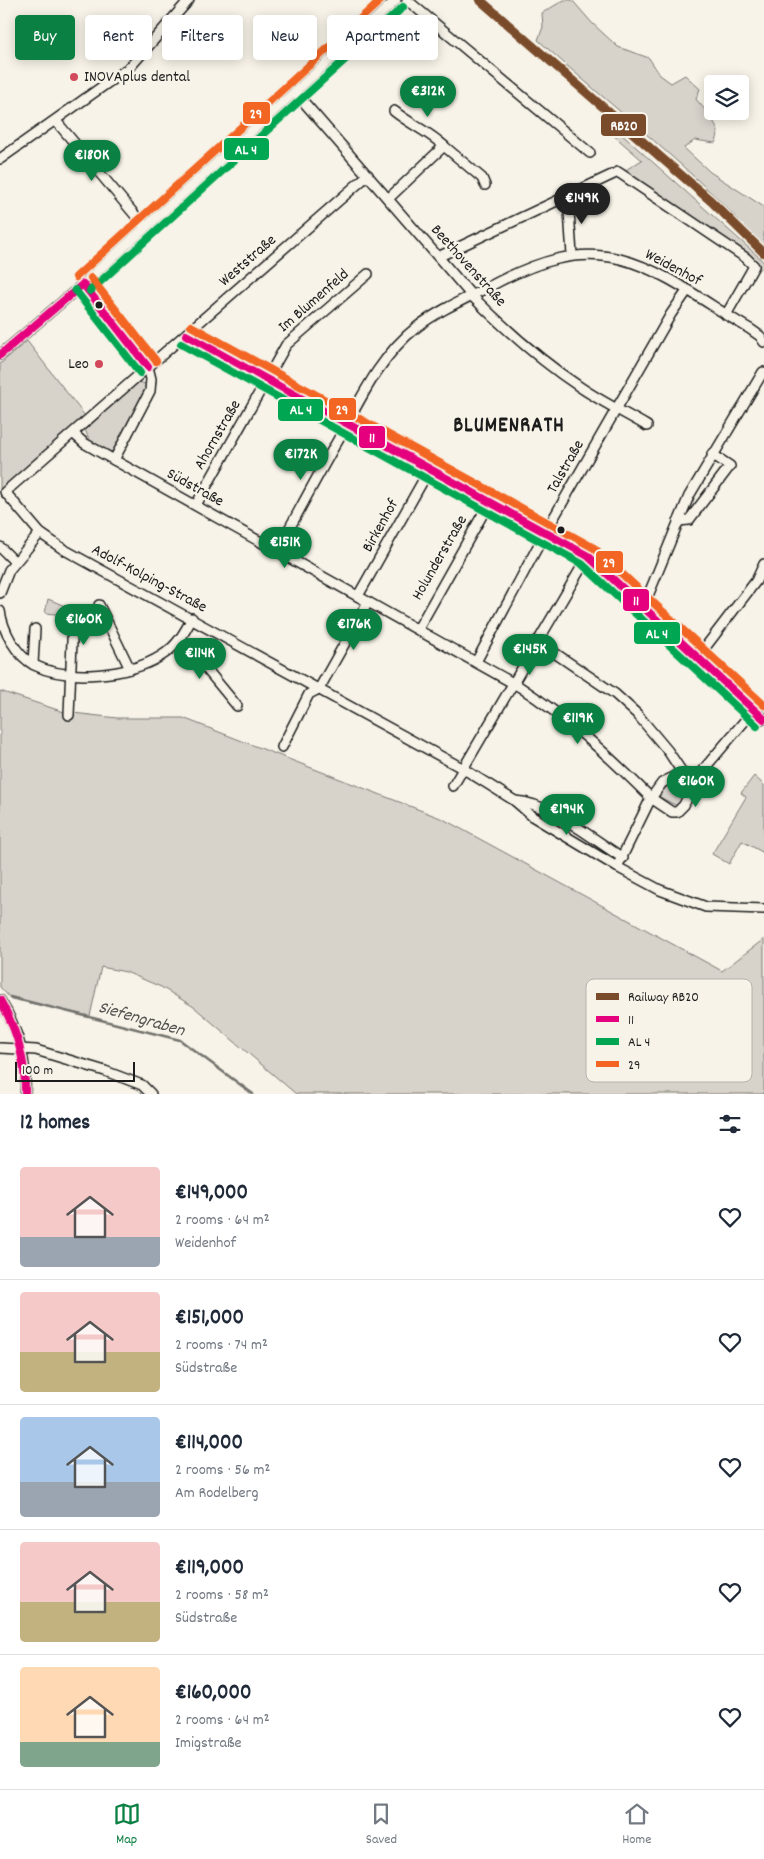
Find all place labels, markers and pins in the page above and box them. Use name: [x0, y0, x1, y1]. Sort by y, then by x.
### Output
place label: INOVAplus dental: [84, 66, 190, 89]
marker: INOVAplus dental: [68, 71, 80, 83]
pin: €312K: [393, 76, 463, 118]
pin: €180K: [57, 140, 127, 182]
pin: €149K: [547, 182, 617, 225]
unlabelled marker: [94, 300, 104, 310]
place label: Leo: [68, 353, 89, 376]
marker: Leo: [93, 358, 105, 370]
pin: €172K: [266, 438, 336, 481]
unlabelled marker: [556, 525, 566, 535]
pin: €151K: [250, 526, 320, 569]
pin: €160K: [49, 604, 119, 646]
pin: €176K: [319, 608, 389, 651]
pin: €145K: [495, 634, 565, 676]
pin: €114K: [165, 638, 235, 680]
pin: €119K: [543, 702, 613, 745]
pin: €160K: [661, 766, 731, 808]
pin: €194K: [532, 794, 602, 836]

